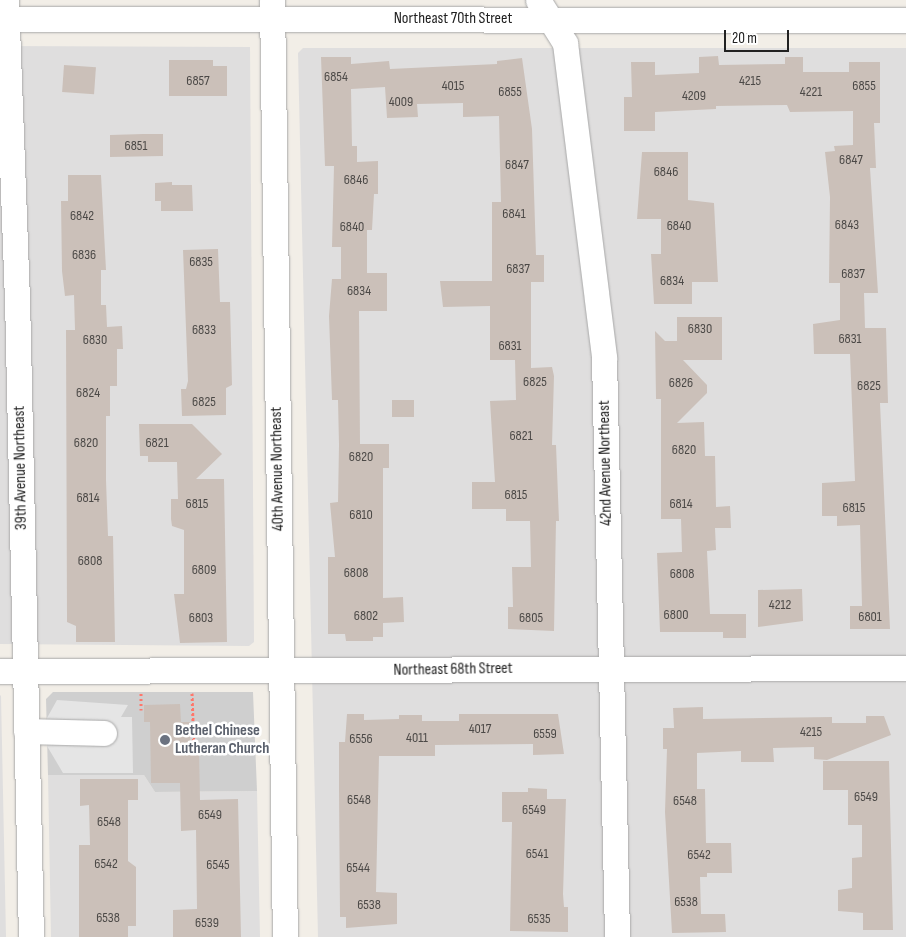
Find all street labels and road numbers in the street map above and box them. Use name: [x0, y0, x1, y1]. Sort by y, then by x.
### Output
street label: Northeast 70th Street: [394, 9, 512, 29]
street label: 42nd Avenue Northeast: [595, 400, 617, 526]
street label: 39th Avenue Northeast: [10, 406, 32, 530]
street label: 40th Avenue Northeast: [267, 407, 289, 531]
street label: Northeast 68th Street: [393, 659, 513, 681]

